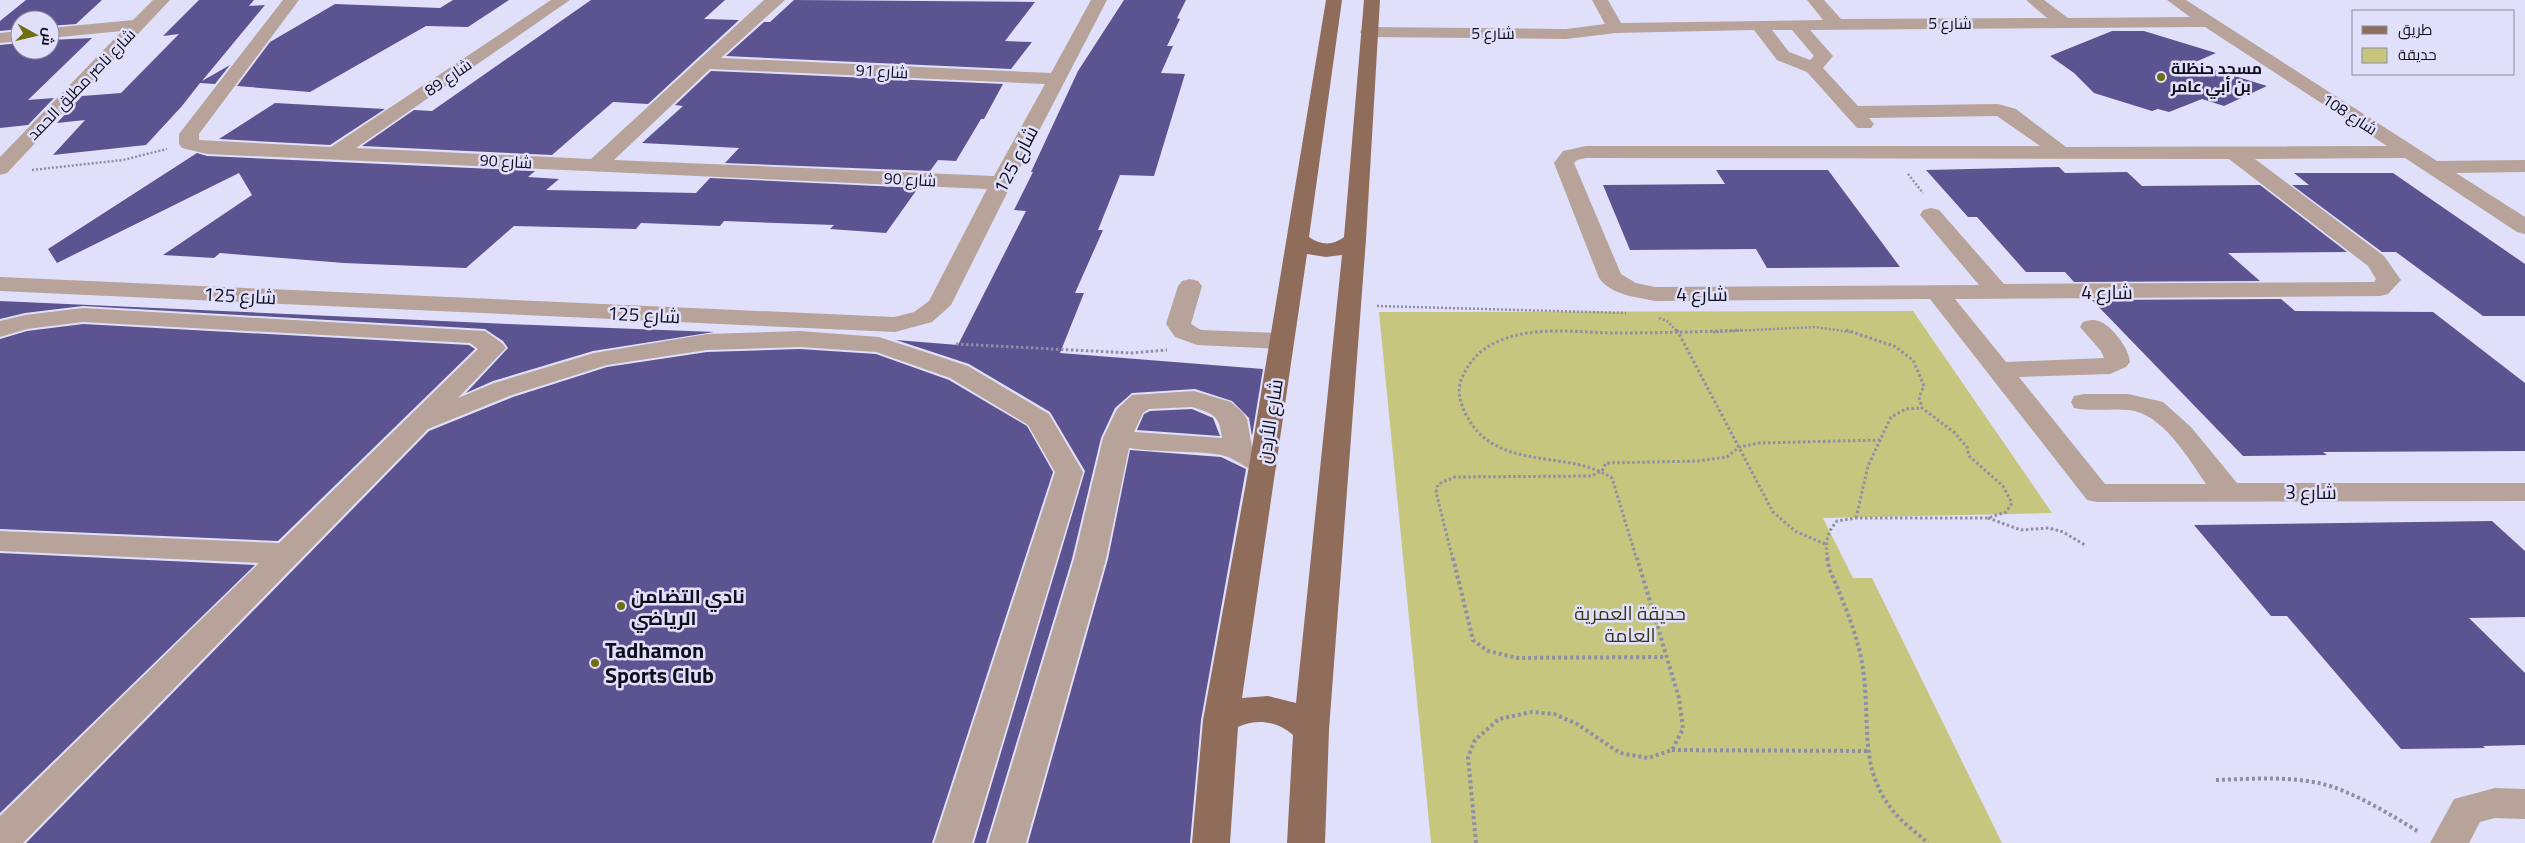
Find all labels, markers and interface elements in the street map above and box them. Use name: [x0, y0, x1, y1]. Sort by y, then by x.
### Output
north arrow: [10, 10, 60, 60]
legend: [2352, 10, 2515, 75]
street label: شارع 5: [1928, 11, 1972, 35]
text: طريق: [2398, 18, 2432, 41]
street label: شارع 5: [1471, 21, 1515, 45]
street label: شارع ناصر مطلق الحمد: [23, 24, 139, 144]
text: حديقة: [2398, 43, 2437, 66]
street label: شارع 89: [420, 52, 476, 102]
place label: مسجد حنظلة بن أبي عامر: [2170, 56, 2262, 99]
street label: شارع 91: [855, 58, 909, 84]
marker: مسجد حنظلة بن أبي عامر: [2155, 71, 2167, 83]
street label: شارع 108: [2318, 87, 2382, 141]
street label: شارع 125: [985, 120, 1045, 198]
street label: شارع 90: [479, 148, 533, 174]
street label: شارع 90: [883, 166, 937, 192]
street label: شارع 4: [2081, 277, 2133, 306]
street label: شارع 125: [203, 279, 277, 311]
street label: شارع 4: [1676, 279, 1728, 308]
street label: شارع 125: [607, 298, 681, 330]
street label: شارع الأردن: [1248, 377, 1290, 465]
street label: شارع 3: [2285, 477, 2337, 506]
place label: نادي التضامن الرياضي: [631, 581, 745, 633]
park label: حديقة العمرية العامة: [1574, 598, 1686, 649]
marker: نادي التضامن الرياضي: [615, 600, 627, 612]
place label: Tadhamon Sports Club: [605, 633, 714, 692]
marker: Tadhamon Sports Club: [589, 657, 601, 669]

